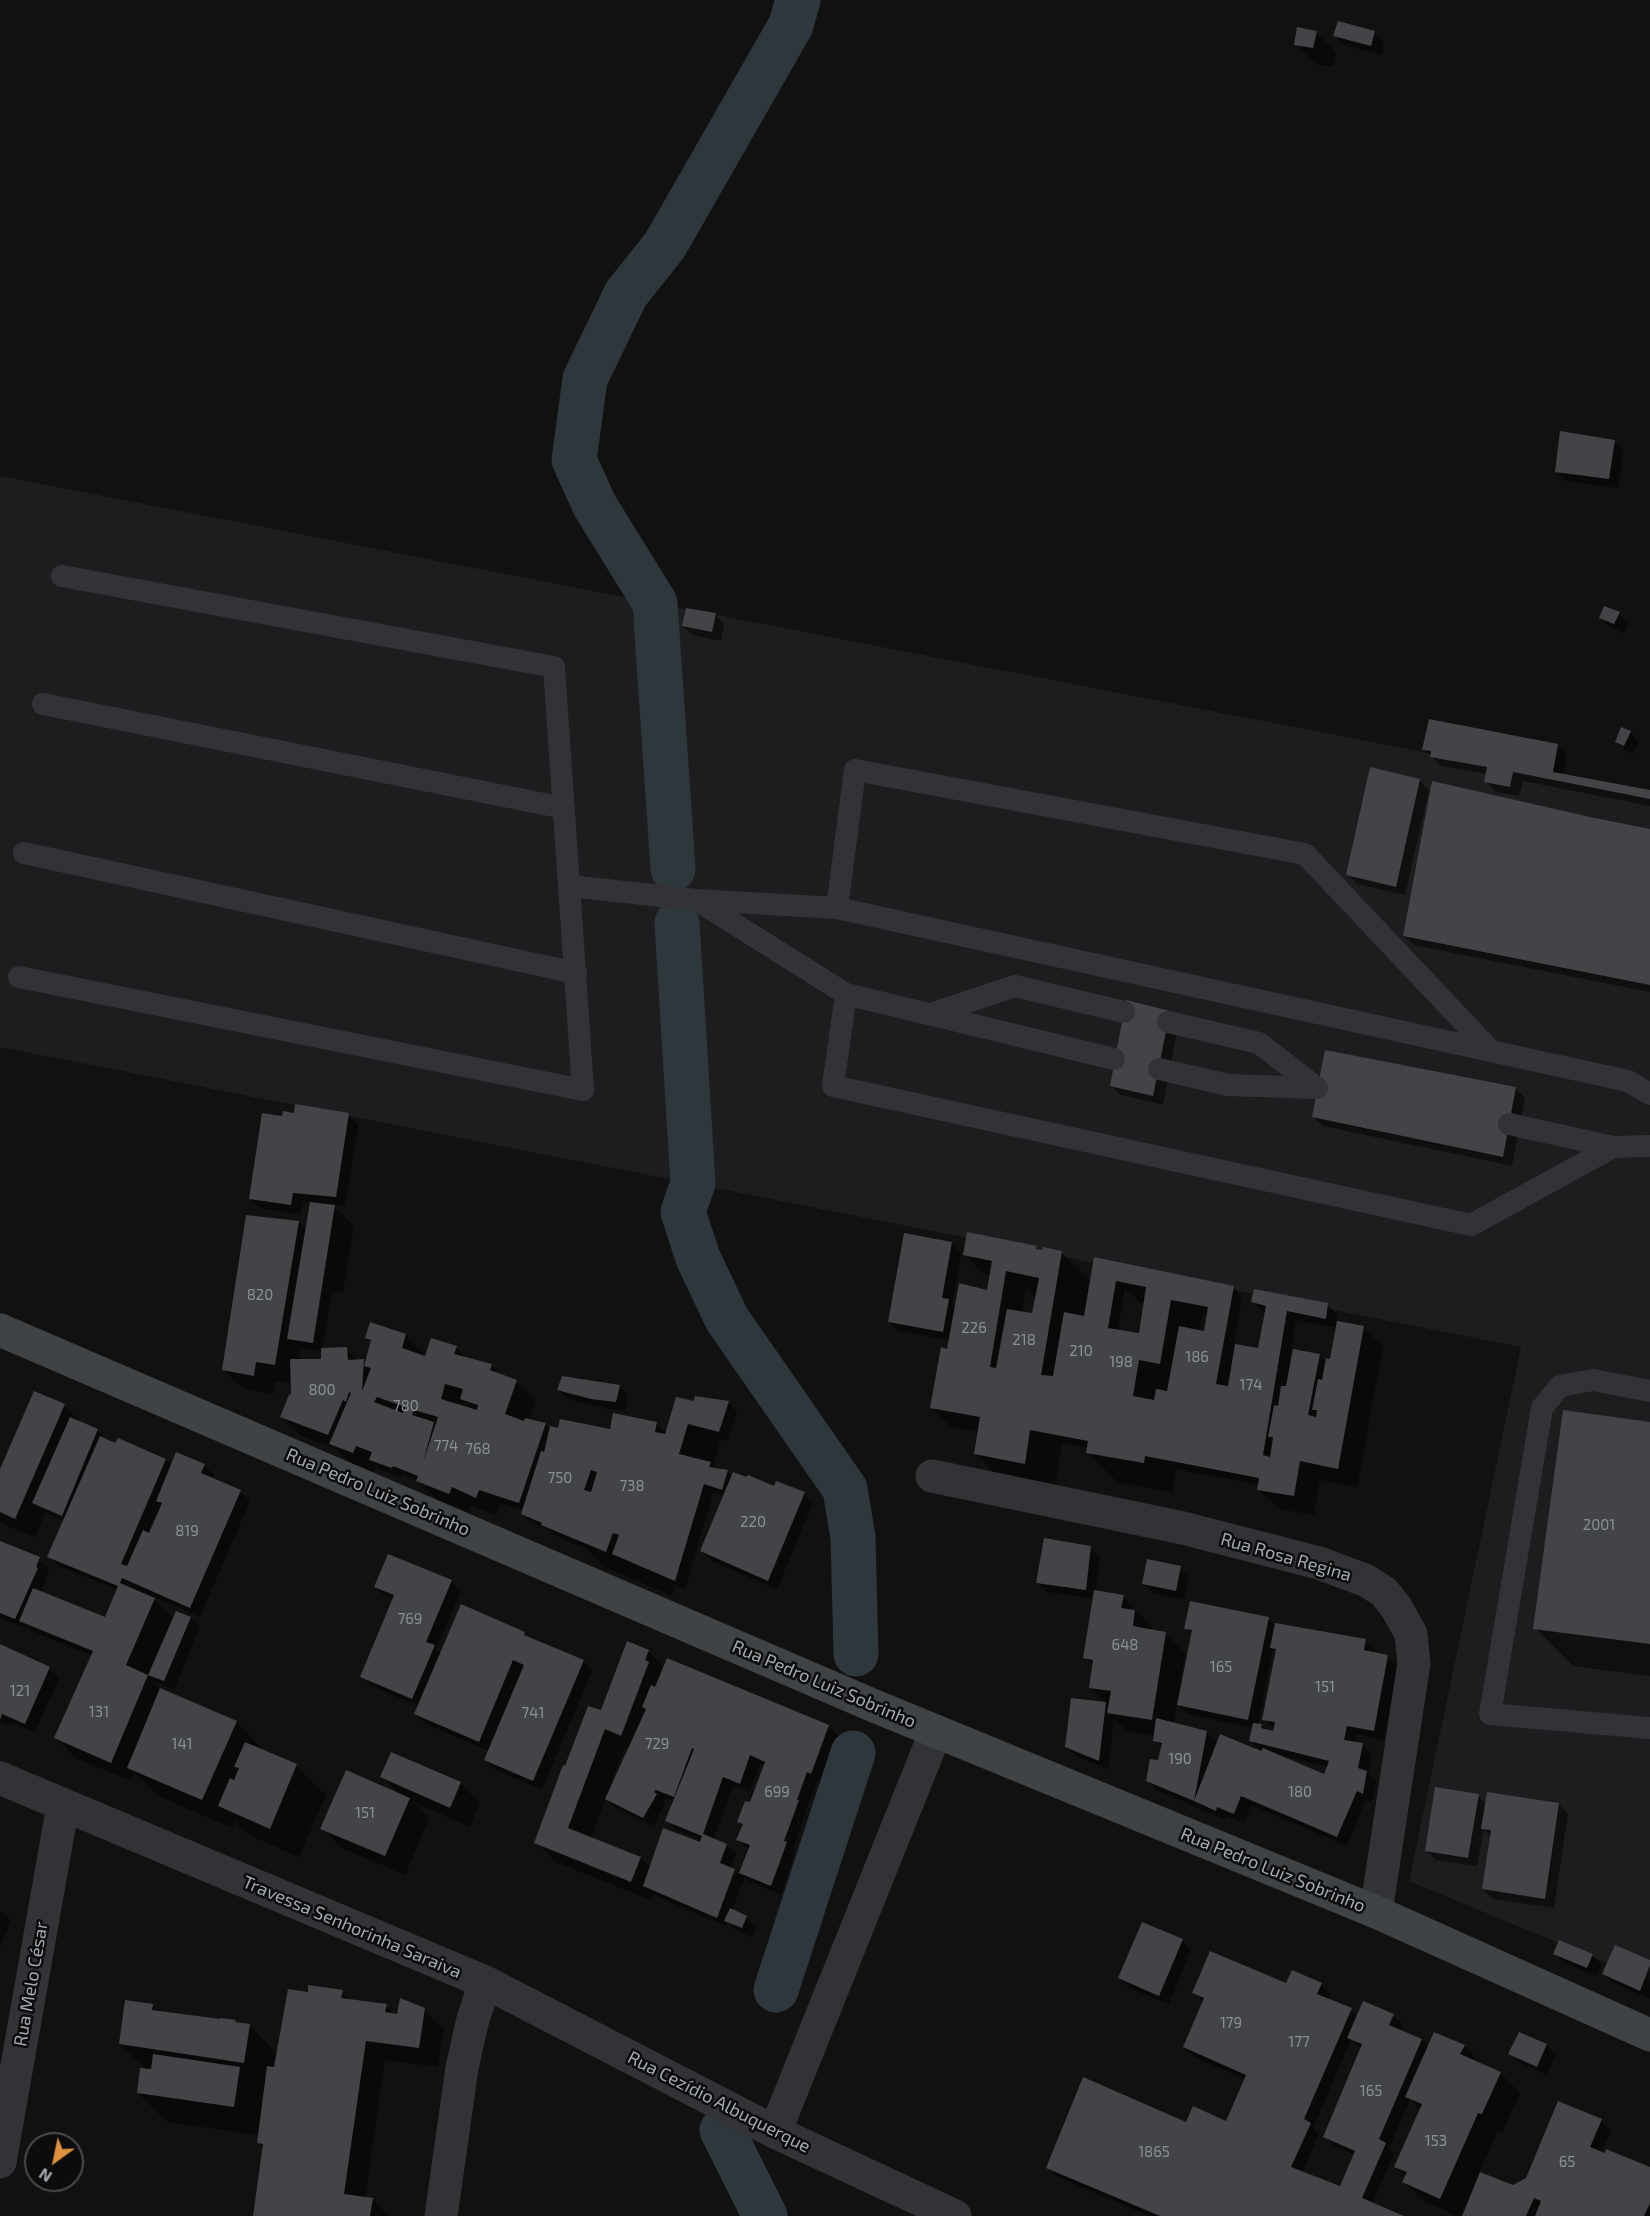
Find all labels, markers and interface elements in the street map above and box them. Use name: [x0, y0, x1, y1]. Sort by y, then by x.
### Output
house number: 820: [247, 1286, 273, 1304]
house number: 226: [961, 1319, 987, 1337]
house number: 218: [1012, 1331, 1036, 1349]
house number: 210: [1069, 1342, 1093, 1360]
house number: 186: [1185, 1348, 1209, 1366]
house number: 198: [1109, 1353, 1133, 1371]
house number: 174: [1240, 1376, 1262, 1394]
house number: 800: [308, 1381, 336, 1399]
house number: 780: [393, 1397, 419, 1415]
house number: 774: [434, 1437, 458, 1455]
house number: 768: [465, 1440, 491, 1458]
street label: Rua Pedro Luiz Sobrinho: [283, 1443, 473, 1541]
house number: 750: [548, 1469, 572, 1487]
house number: 738: [619, 1477, 645, 1495]
house number: 220: [740, 1513, 766, 1531]
house number: 2001: [1583, 1516, 1615, 1534]
house number: 819: [175, 1522, 199, 1540]
street label: Rua Rosa Regina: [1218, 1528, 1354, 1586]
house number: 769: [398, 1610, 422, 1628]
street label: Rua Pedro Luiz Sobrinho: [729, 1635, 919, 1733]
house number: 648: [1112, 1636, 1138, 1654]
house number: 165: [1210, 1658, 1232, 1676]
house number: 151: [1315, 1678, 1335, 1696]
house number: 121: [10, 1682, 30, 1700]
house number: 131: [89, 1703, 109, 1721]
house number: 741: [522, 1704, 544, 1722]
house number: 141: [171, 1735, 193, 1753]
house number: 729: [645, 1735, 669, 1753]
house number: 190: [1168, 1750, 1192, 1768]
house number: 699: [764, 1783, 790, 1801]
house number: 180: [1288, 1783, 1312, 1801]
house number: 151: [355, 1804, 375, 1822]
street label: Rua Pedro Luiz Sobrinho: [1177, 1823, 1369, 1917]
street label: Travessa Senhorinha Saraiva: [239, 1871, 465, 1983]
street label: Rua Melo César: [9, 1920, 53, 2048]
house number: 179: [1220, 2014, 1242, 2032]
house number: 177: [1288, 2033, 1310, 2051]
street label: Rua Cezídio Albuquerque: [624, 2046, 814, 2158]
house number: 165: [1360, 2082, 1382, 2100]
north arrow: [24, 2132, 84, 2192]
house number: 153: [1425, 2132, 1447, 2150]
house number: 1865: [1138, 2143, 1170, 2161]
house number: 65: [1559, 2153, 1575, 2171]
text: N: [35, 2165, 55, 2187]

